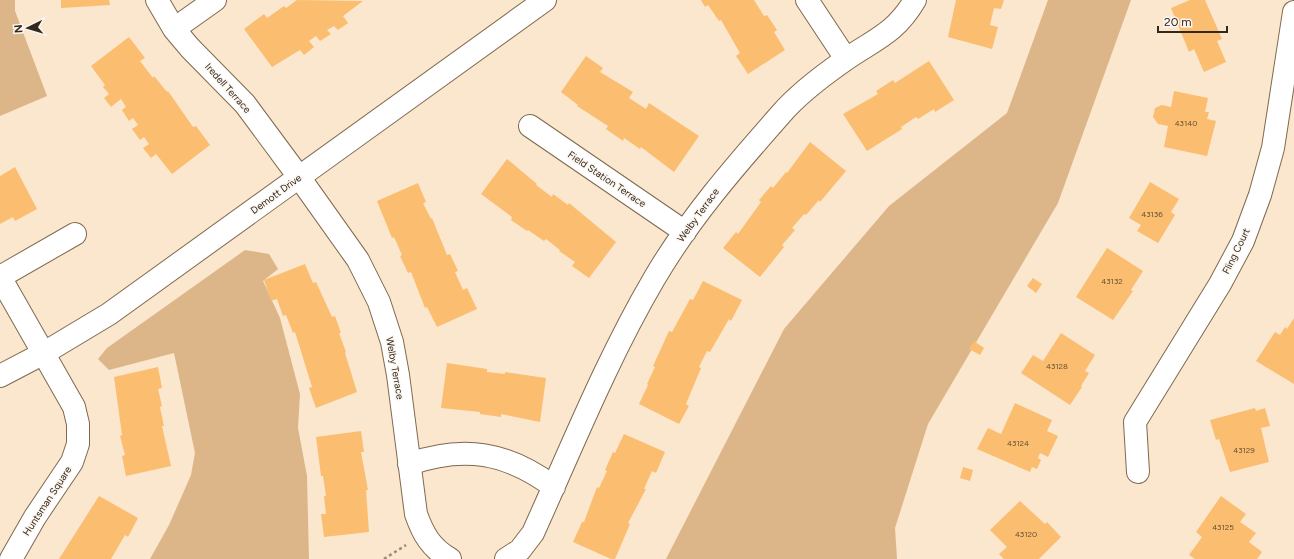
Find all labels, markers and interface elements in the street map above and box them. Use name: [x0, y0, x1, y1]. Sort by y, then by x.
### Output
north arrow: [8, 8, 48, 48]
scale bar: [1158, 8, 1227, 34]
text: 20 m: [1164, 15, 1192, 29]
text: N: [12, 24, 25, 34]
street label: Iredell Terrace: [202, 60, 254, 116]
house number: 43140: [1175, 118, 1197, 128]
street label: Field Station Terrace: [565, 148, 649, 210]
street label: Demott Drive: [248, 171, 304, 217]
street label: Welby Terrace: [674, 185, 722, 244]
house number: 43136: [1141, 209, 1163, 219]
street label: Fling Court: [1219, 226, 1253, 276]
house number: 43132: [1101, 276, 1123, 286]
street label: Welby Terrace: [383, 336, 407, 401]
house number: 43128: [1046, 361, 1068, 371]
house number: 43124: [1007, 438, 1029, 448]
house number: 43129: [1233, 445, 1255, 455]
street label: Huntsman Square: [20, 463, 75, 538]
house number: 43125: [1212, 522, 1234, 532]
house number: 43120: [1015, 529, 1037, 539]

